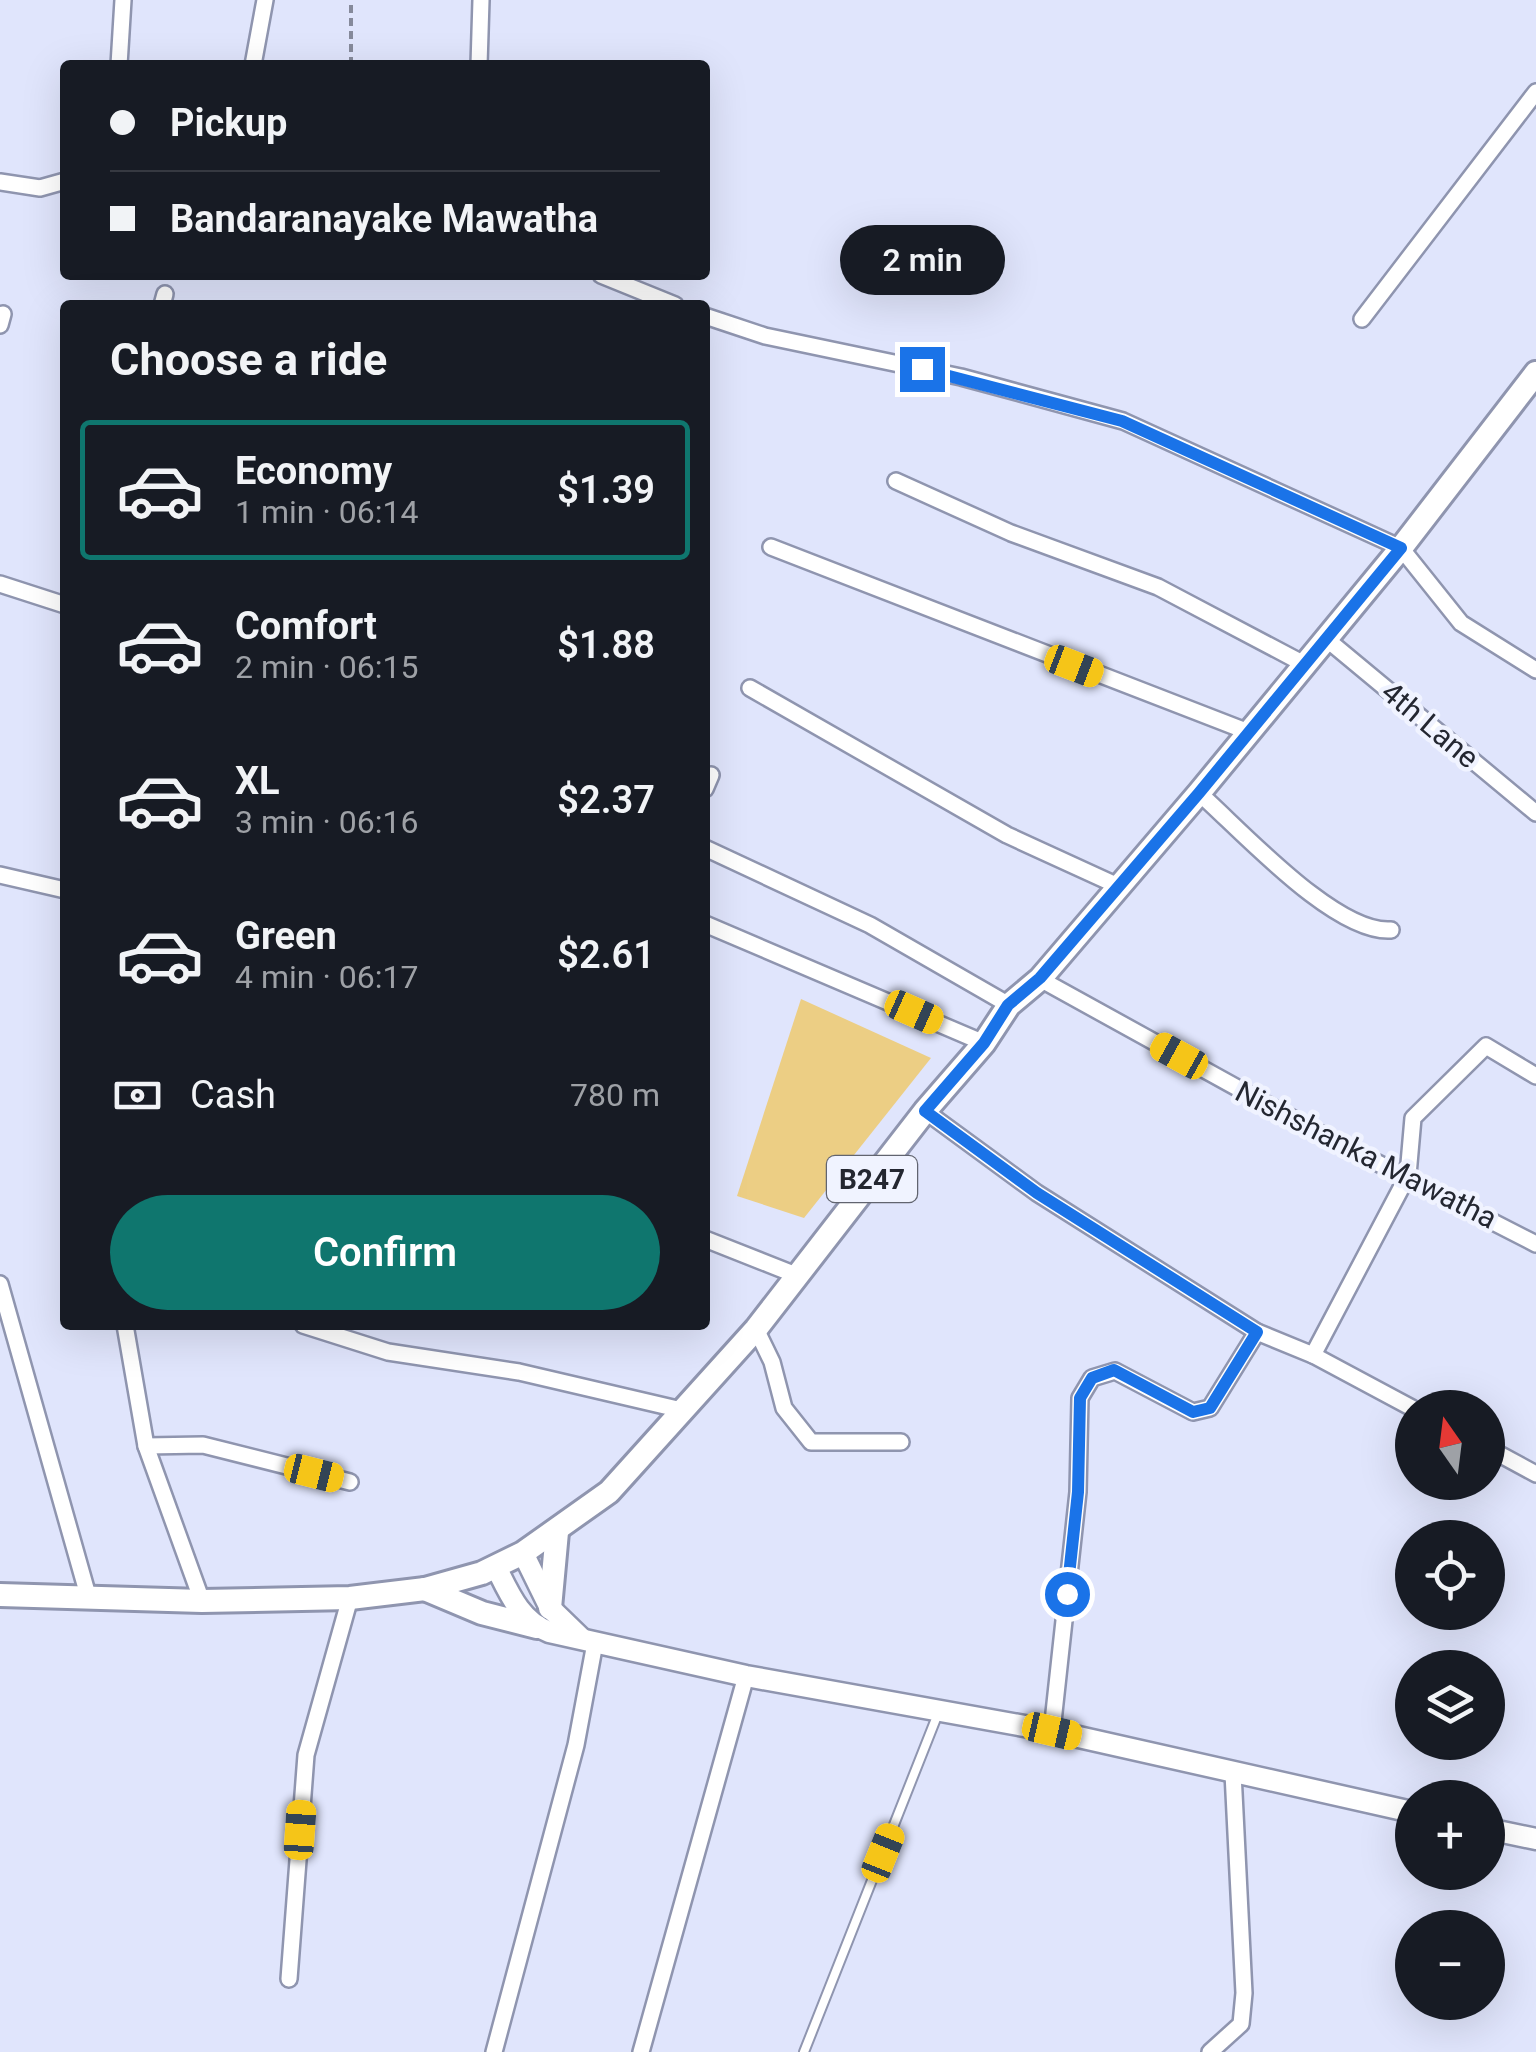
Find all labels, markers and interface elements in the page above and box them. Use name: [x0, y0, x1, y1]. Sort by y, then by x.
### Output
text: Pickup: [170, 101, 287, 145]
text: Bandaranayake Mawatha: [170, 197, 598, 241]
callout: 2 min: [840, 224, 1004, 294]
text: 2 min: [882, 241, 963, 279]
text: Choose a ride: [110, 333, 387, 386]
route end: [900, 347, 945, 392]
icon: car: [115, 445, 205, 535]
text: Economy: [235, 449, 392, 493]
text: $1.39: [557, 468, 655, 512]
text: 1 min · 06:14: [235, 493, 418, 531]
icon: car: [115, 600, 205, 690]
text: Comfort: [235, 604, 377, 648]
text: $1.88: [557, 623, 655, 667]
car: [1041, 641, 1107, 691]
text: 2 min · 06:15: [235, 648, 418, 686]
street label: 4th Lane: [1375, 674, 1486, 775]
icon: car: [115, 755, 205, 845]
text: XL: [235, 759, 280, 803]
text: $2.37: [557, 778, 655, 822]
text: 3 min · 06:16: [235, 803, 418, 841]
icon: car: [115, 910, 205, 1000]
text: Green: [235, 914, 337, 958]
text: $2.61: [557, 933, 655, 977]
text: 4 min · 06:17: [235, 958, 418, 996]
car: [880, 986, 948, 1038]
car: [1145, 1028, 1213, 1084]
icon: cash: [110, 1068, 165, 1123]
text: Cash: [190, 1073, 276, 1117]
street label: Nishshanka Mawatha: [1230, 1073, 1503, 1236]
text: 780 m: [570, 1076, 660, 1114]
road number: B247: [827, 1156, 917, 1202]
button: Confirm: [110, 1195, 660, 1310]
north arrow: [1395, 1390, 1505, 1500]
map controls: [1395, 1390, 1505, 2020]
car: [281, 1451, 347, 1495]
button: locate: [1395, 1520, 1505, 1630]
route start: [1045, 1572, 1090, 1617]
button: layers: [1395, 1650, 1505, 1760]
car: [1019, 1710, 1085, 1752]
button: +: [1395, 1780, 1505, 1890]
car: [283, 1799, 317, 1861]
car: [858, 1820, 908, 1886]
button: −: [1395, 1910, 1505, 2020]

